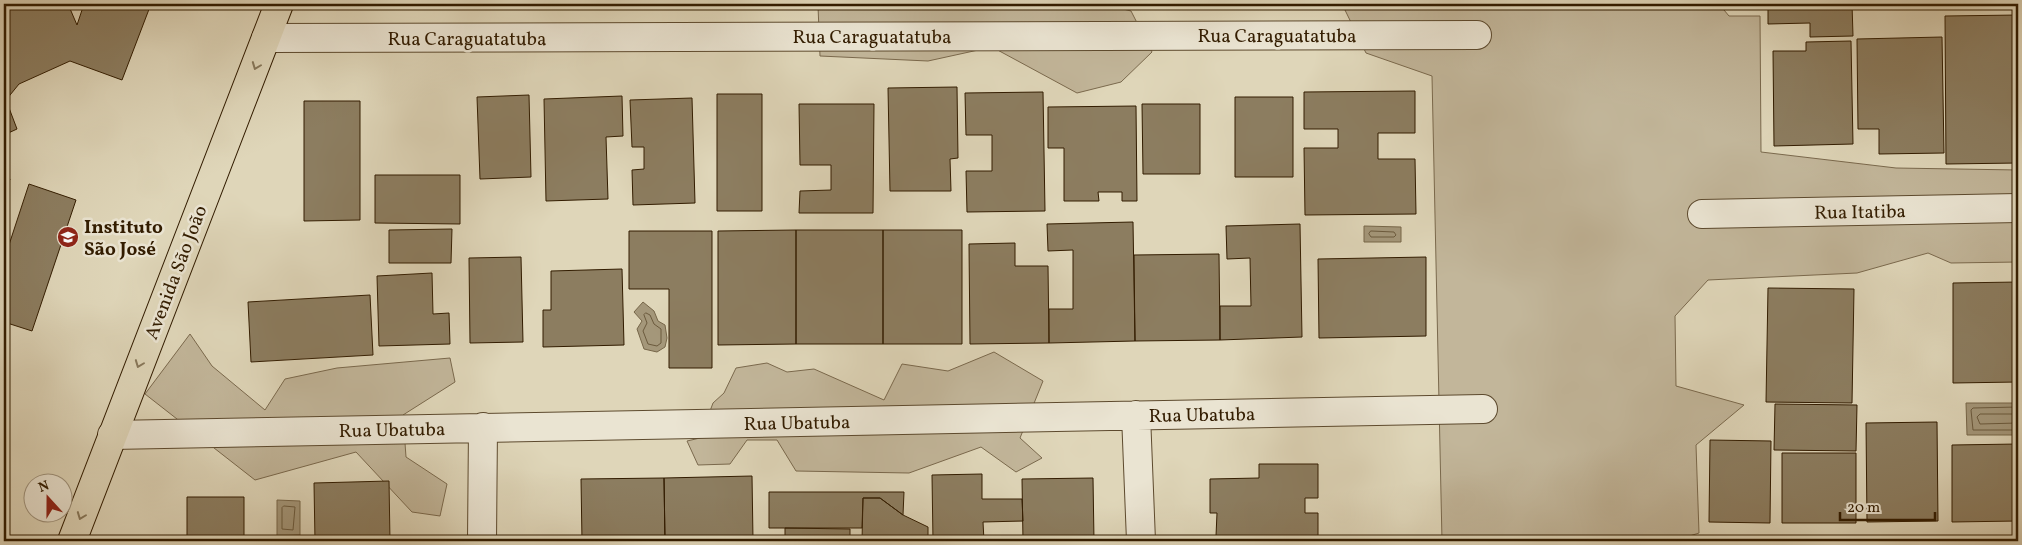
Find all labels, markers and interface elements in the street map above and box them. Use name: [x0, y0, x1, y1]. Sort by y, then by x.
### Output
street label: Rua Caraguatatuba: [1198, 24, 1356, 50]
street label: Rua Caraguatatuba: [793, 25, 951, 51]
street label: Rua Caraguatatuba: [388, 27, 546, 53]
one-way arrow: [252, 61, 262, 70]
street label: Rua Itatiba: [1814, 199, 1906, 227]
street label: Avenida São João: [139, 202, 214, 344]
place label: Instituto São José: [84, 215, 163, 263]
school or university icon: Instituto São José: [56, 225, 80, 249]
one-way arrow: [135, 359, 146, 368]
street label: Rua Ubatuba: [1149, 402, 1256, 430]
street label: Rua Ubatuba: [744, 410, 851, 438]
street label: Rua Ubatuba: [339, 417, 446, 445]
north arrow: [22, 472, 72, 522]
text: N: [36, 477, 52, 498]
scale bar: [1840, 490, 1934, 522]
text: 20 m: [1847, 498, 1880, 519]
one-way arrow: [77, 511, 87, 520]

